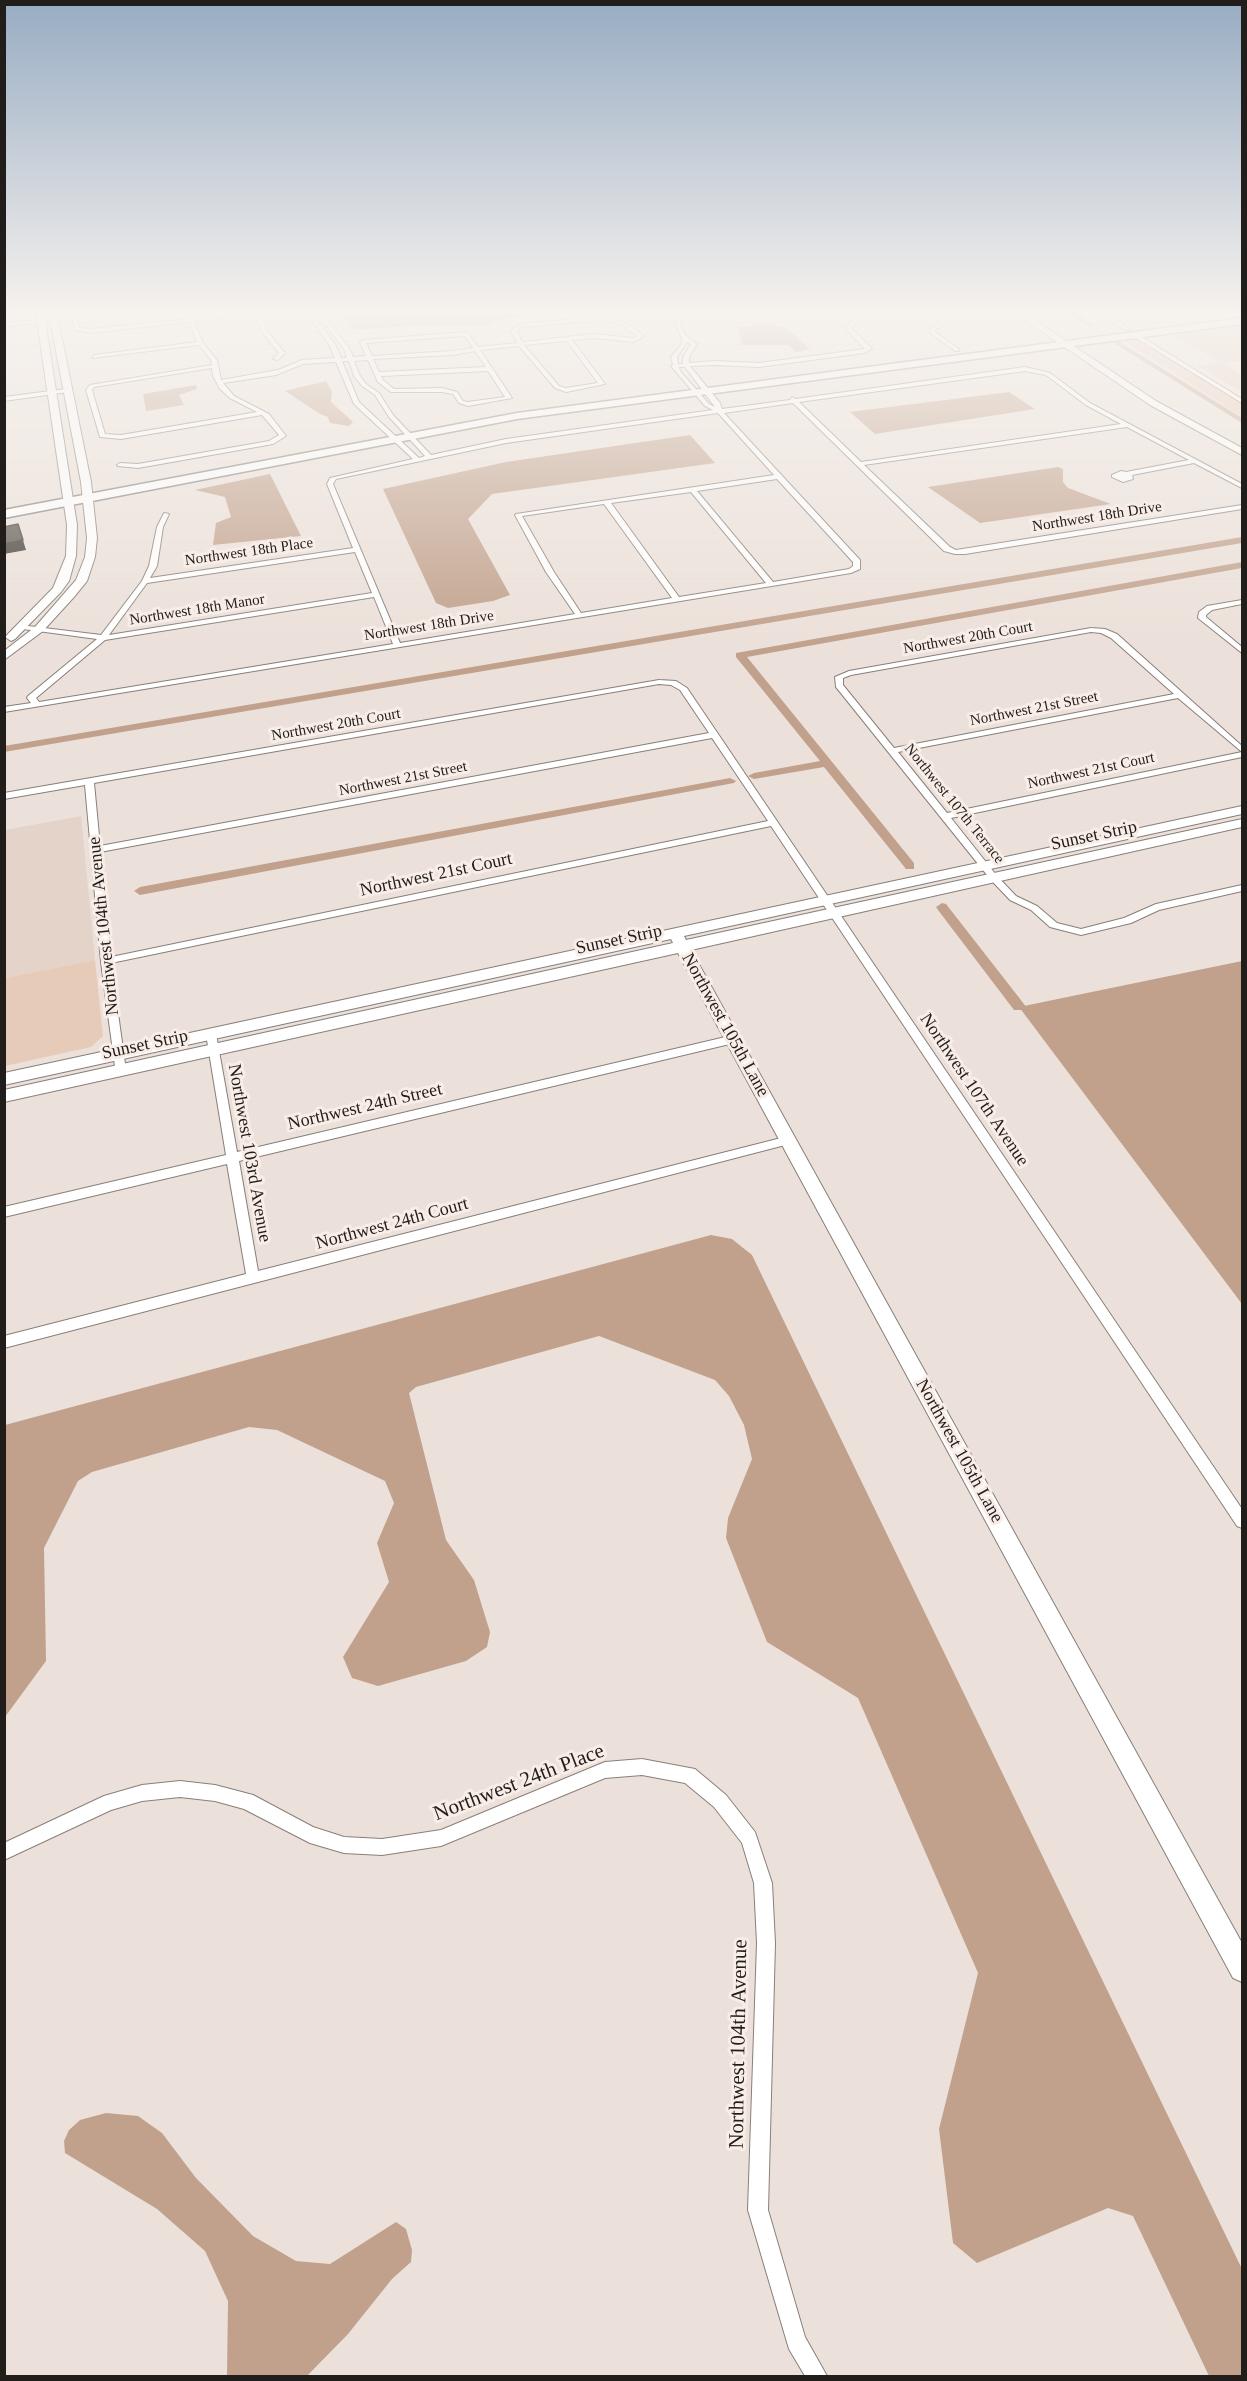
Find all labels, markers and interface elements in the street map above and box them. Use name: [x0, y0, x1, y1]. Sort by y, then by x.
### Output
street label: Northwest 18th Drive: [1031, 498, 1163, 536]
street label: Northwest 18th Place: [184, 534, 314, 570]
street label: Northwest 18th Manor: [128, 590, 266, 630]
street label: Northwest 18th Drive: [363, 607, 495, 645]
street label: Northwest 20th Court: [902, 618, 1034, 658]
street label: Northwest 21st Street: [968, 688, 1100, 730]
street label: Northwest 20th Court: [270, 705, 402, 745]
street label: Northwest 107th Terrace: [900, 740, 1008, 868]
street label: Northwest 21st Court: [1026, 749, 1156, 793]
street label: Northwest 21st Street: [337, 758, 469, 800]
street label: Sunset Strip: [1049, 816, 1139, 856]
street label: Northwest 104th Avenue: [84, 836, 124, 1016]
street label: Northwest 21st Court: [358, 848, 514, 902]
street label: Sunset Strip: [574, 920, 664, 960]
street label: Northwest 105th Lane: [677, 949, 773, 1101]
street label: Northwest 107th Avenue: [915, 1010, 1033, 1170]
street label: Sunset Strip: [100, 1025, 190, 1065]
street label: Northwest 103rd Avenue: [223, 1062, 275, 1244]
street label: Northwest 24th Street: [286, 1079, 444, 1135]
street label: Northwest 24th Court: [313, 1193, 471, 1255]
street label: Northwest 105th Lane: [911, 1375, 1007, 1527]
street label: Northwest 24th Place: [430, 1739, 608, 1827]
street label: Northwest 104th Avenue: [725, 1939, 753, 2149]

